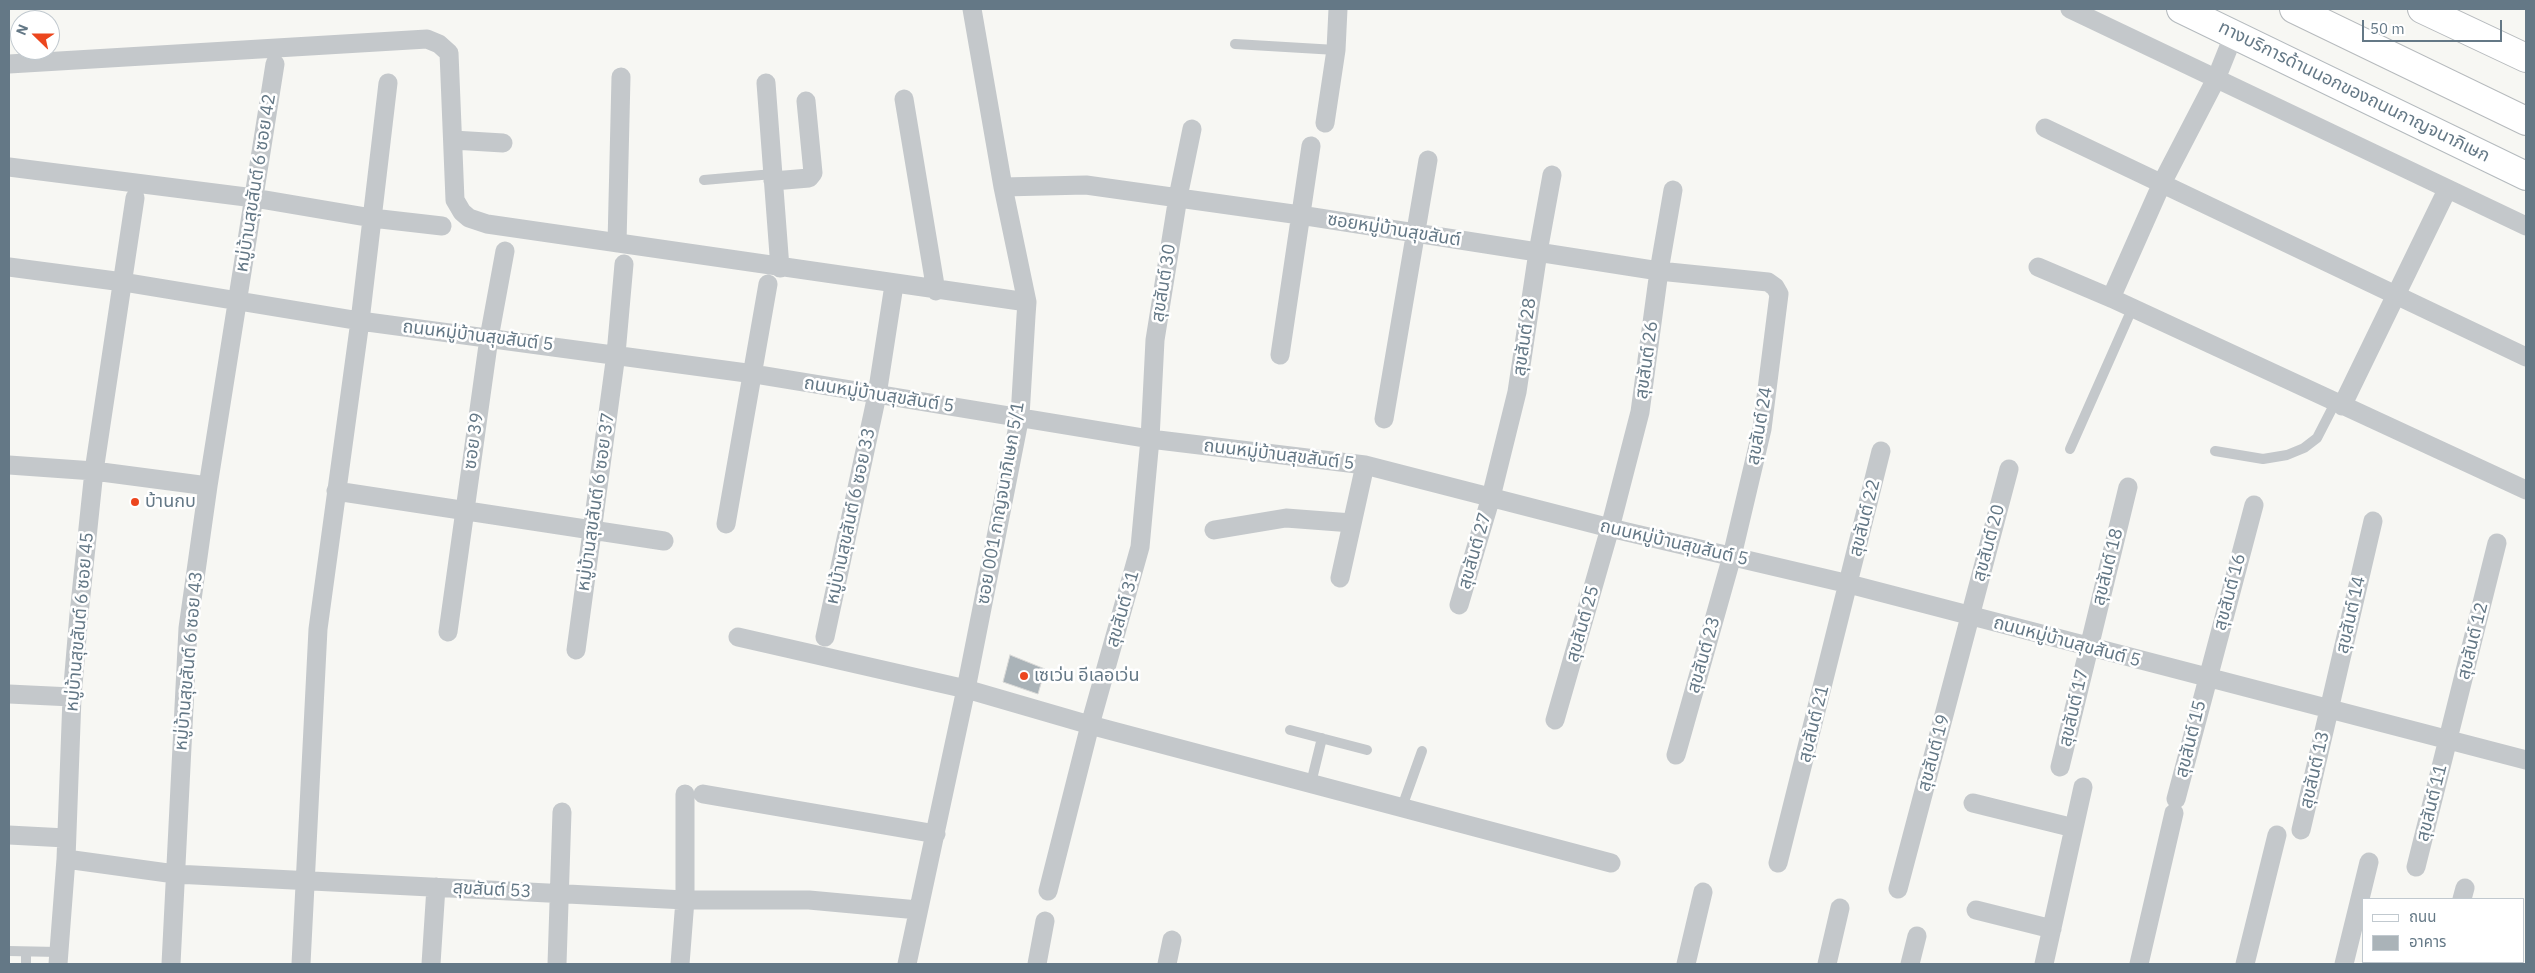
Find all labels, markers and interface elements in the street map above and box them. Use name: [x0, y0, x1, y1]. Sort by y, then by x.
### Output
north arrow: [10, 10, 60, 60]
scale bar: [2365, 10, 2505, 42]
street label: ทางบริการด้านนอกของถนนกาญจนาภิเษก: [2215, 17, 2493, 167]
text: 50 m: [2370, 19, 2405, 38]
text: N: [12, 22, 32, 38]
street label: หมู่บ้านสุขสันต์ 6 ซอย 42: [231, 92, 281, 274]
street label: ซอยหมู่บ้านสุขสันต์: [1326, 209, 1462, 251]
street label: สุขสันต์ 30: [1147, 242, 1181, 324]
street label: สุขสันต์ 28: [1509, 296, 1541, 378]
street label: ถนนหมู่บ้านสุขสันต์ 5: [401, 316, 555, 356]
street label: สุขสันต์ 26: [1631, 319, 1663, 401]
street label: ถนนหมู่บ้านสุขสันต์ 5: [802, 372, 956, 418]
street label: สุขสันต์ 24: [1743, 385, 1777, 467]
street label: ซอย 001 กาญจนาภิเษก 5/1: [973, 400, 1029, 606]
street label: ซอย 39: [459, 411, 489, 471]
street label: หมู่บ้านสุขสันต์ 6 ซอย 37: [573, 411, 619, 593]
street label: หมู่บ้านสุขสันต์ 6 ซอย 33: [822, 426, 880, 606]
street label: ถนนหมู่บ้านสุขสันต์ 5: [1202, 435, 1356, 475]
street label: สุขสันต์ 22: [1845, 477, 1885, 559]
place label: บ้านกบ: [145, 491, 196, 513]
marker: บ้านกบ: [129, 496, 141, 508]
street label: สุขสันต์ 20: [1968, 502, 2010, 584]
street label: สุขสันต์ 27: [1454, 510, 1496, 592]
street label: ถนนหมู่บ้านสุขสันต์ 5: [1598, 515, 1750, 571]
street label: สุขสันต์ 18: [2088, 526, 2128, 608]
street label: หมู่บ้านสุขสันต์ 6 ซอย 45: [61, 531, 99, 713]
street label: สุขสันต์ 16: [2209, 551, 2251, 633]
street label: สุขสันต์ 31: [1102, 568, 1144, 650]
street label: หมู่บ้านสุขสันต์ 6 ซอย 43: [170, 570, 208, 752]
street label: สุขสันต์ 14: [2332, 574, 2370, 656]
street label: สุขสันต์ 25: [1562, 583, 1604, 665]
street label: สุขสันต์ 12: [2453, 600, 2493, 682]
street label: ถนนหมู่บ้านสุขสันต์ 5: [1991, 612, 2143, 672]
street label: สุขสันต์ 23: [1683, 614, 1725, 696]
place label: เซเว่น อีเลอเว่น: [1034, 665, 1139, 687]
street label: สุขสันต์ 17: [2055, 667, 2093, 749]
marker: เซเว่น อีเลอเว่น: [1018, 670, 1030, 682]
street label: สุขสันต์ 21: [1794, 683, 1834, 765]
street label: สุขสันต์ 15: [2171, 698, 2211, 780]
street label: สุขสันต์ 19: [1913, 712, 1955, 794]
street label: สุขสันต์ 13: [2296, 729, 2334, 811]
street label: สุขสันต์ 11: [2412, 762, 2452, 844]
street label: สุขสันต์ 53: [452, 877, 532, 903]
legend: [2362, 898, 2525, 963]
text: ถนน: [2409, 907, 2436, 926]
text: อาคาร: [2409, 932, 2446, 951]

